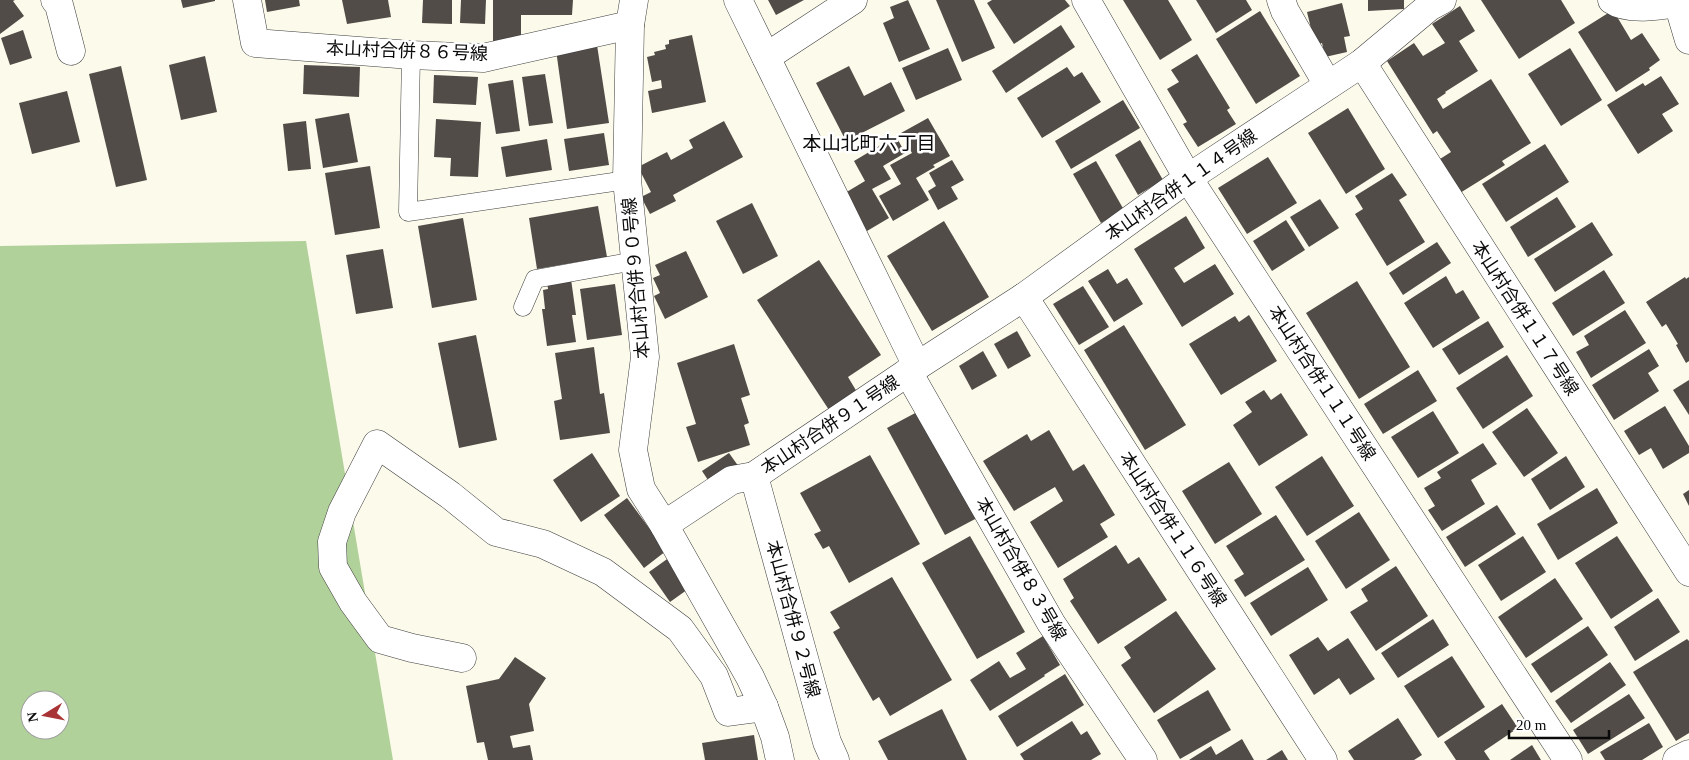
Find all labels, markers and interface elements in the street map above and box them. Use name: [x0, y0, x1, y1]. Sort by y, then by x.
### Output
street label: 本山村合併８６号線: [326, 38, 488, 64]
street label: 本山村合併１１４号線: [1102, 125, 1260, 245]
district label: 本山北町六丁目: [802, 133, 936, 154]
street label: 本山村合併９０号線: [619, 196, 653, 360]
street label: 本山村合併１１７号線: [1468, 237, 1582, 399]
street label: 本山村合併１１１号線: [1265, 302, 1379, 464]
street label: 本山村合併９１号線: [757, 371, 903, 479]
street label: 本山村合併１１６号線: [1116, 448, 1230, 610]
street label: 本山村合併８３号線: [972, 494, 1070, 644]
street label: 本山村合併９２号線: [762, 538, 824, 700]
north arrow: [20, 690, 70, 740]
scale bar: [1509, 708, 1609, 740]
text: N: [24, 711, 41, 723]
text: 20 m: [1516, 717, 1547, 733]

